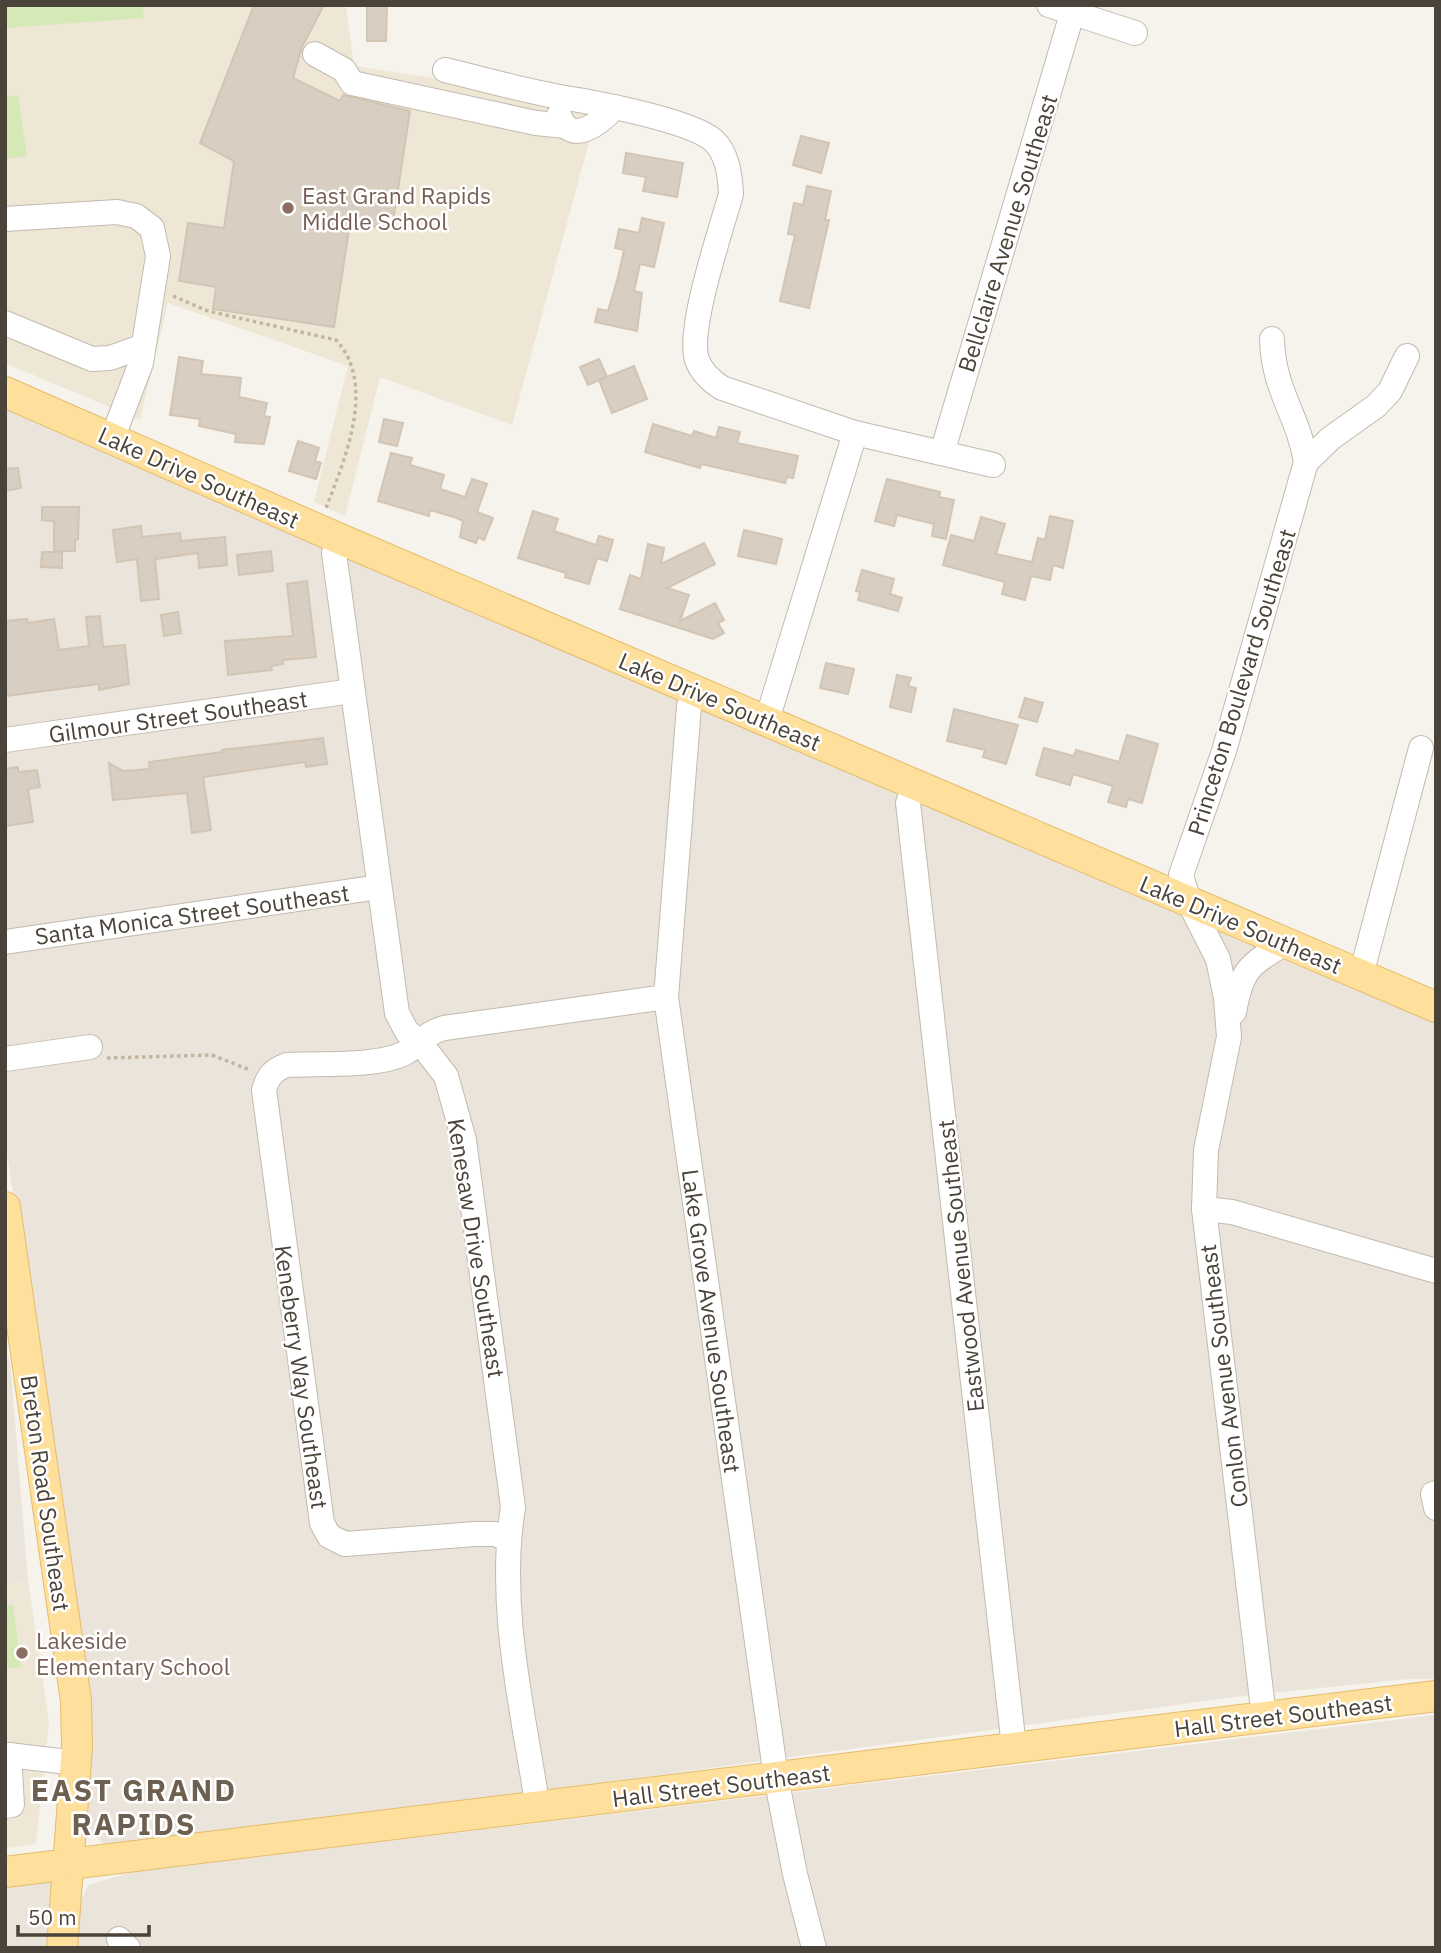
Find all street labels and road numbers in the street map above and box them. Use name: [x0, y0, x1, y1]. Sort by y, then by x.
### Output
street label: Bellclaire Avenue Southeast: [950, 90, 1064, 376]
street label: Lake Drive Southeast: [94, 419, 304, 535]
street label: Princeton Boulevard Southeast: [1180, 525, 1302, 839]
street label: Lake Drive Southeast: [614, 645, 826, 757]
street label: Gilmour Street Southeast: [47, 683, 309, 749]
street label: Lake Drive Southeast: [1135, 868, 1347, 980]
street label: Santa Monica Street Southeast: [33, 877, 351, 951]
street label: Kenesaw Drive Southeast: [442, 1116, 512, 1380]
street label: Eastwood Avenue Southeast: [930, 1118, 990, 1414]
street label: Lake Grove Avenue Southeast: [676, 1167, 748, 1475]
street label: Keneberry Way Southeast: [269, 1243, 335, 1511]
street label: Conlon Avenue Southeast: [1192, 1243, 1254, 1509]
street label: Breton Road Southeast: [15, 1373, 77, 1613]
street label: Hall Street Southeast: [1172, 1687, 1394, 1743]
street label: Hall Street Southeast: [610, 1757, 832, 1813]

